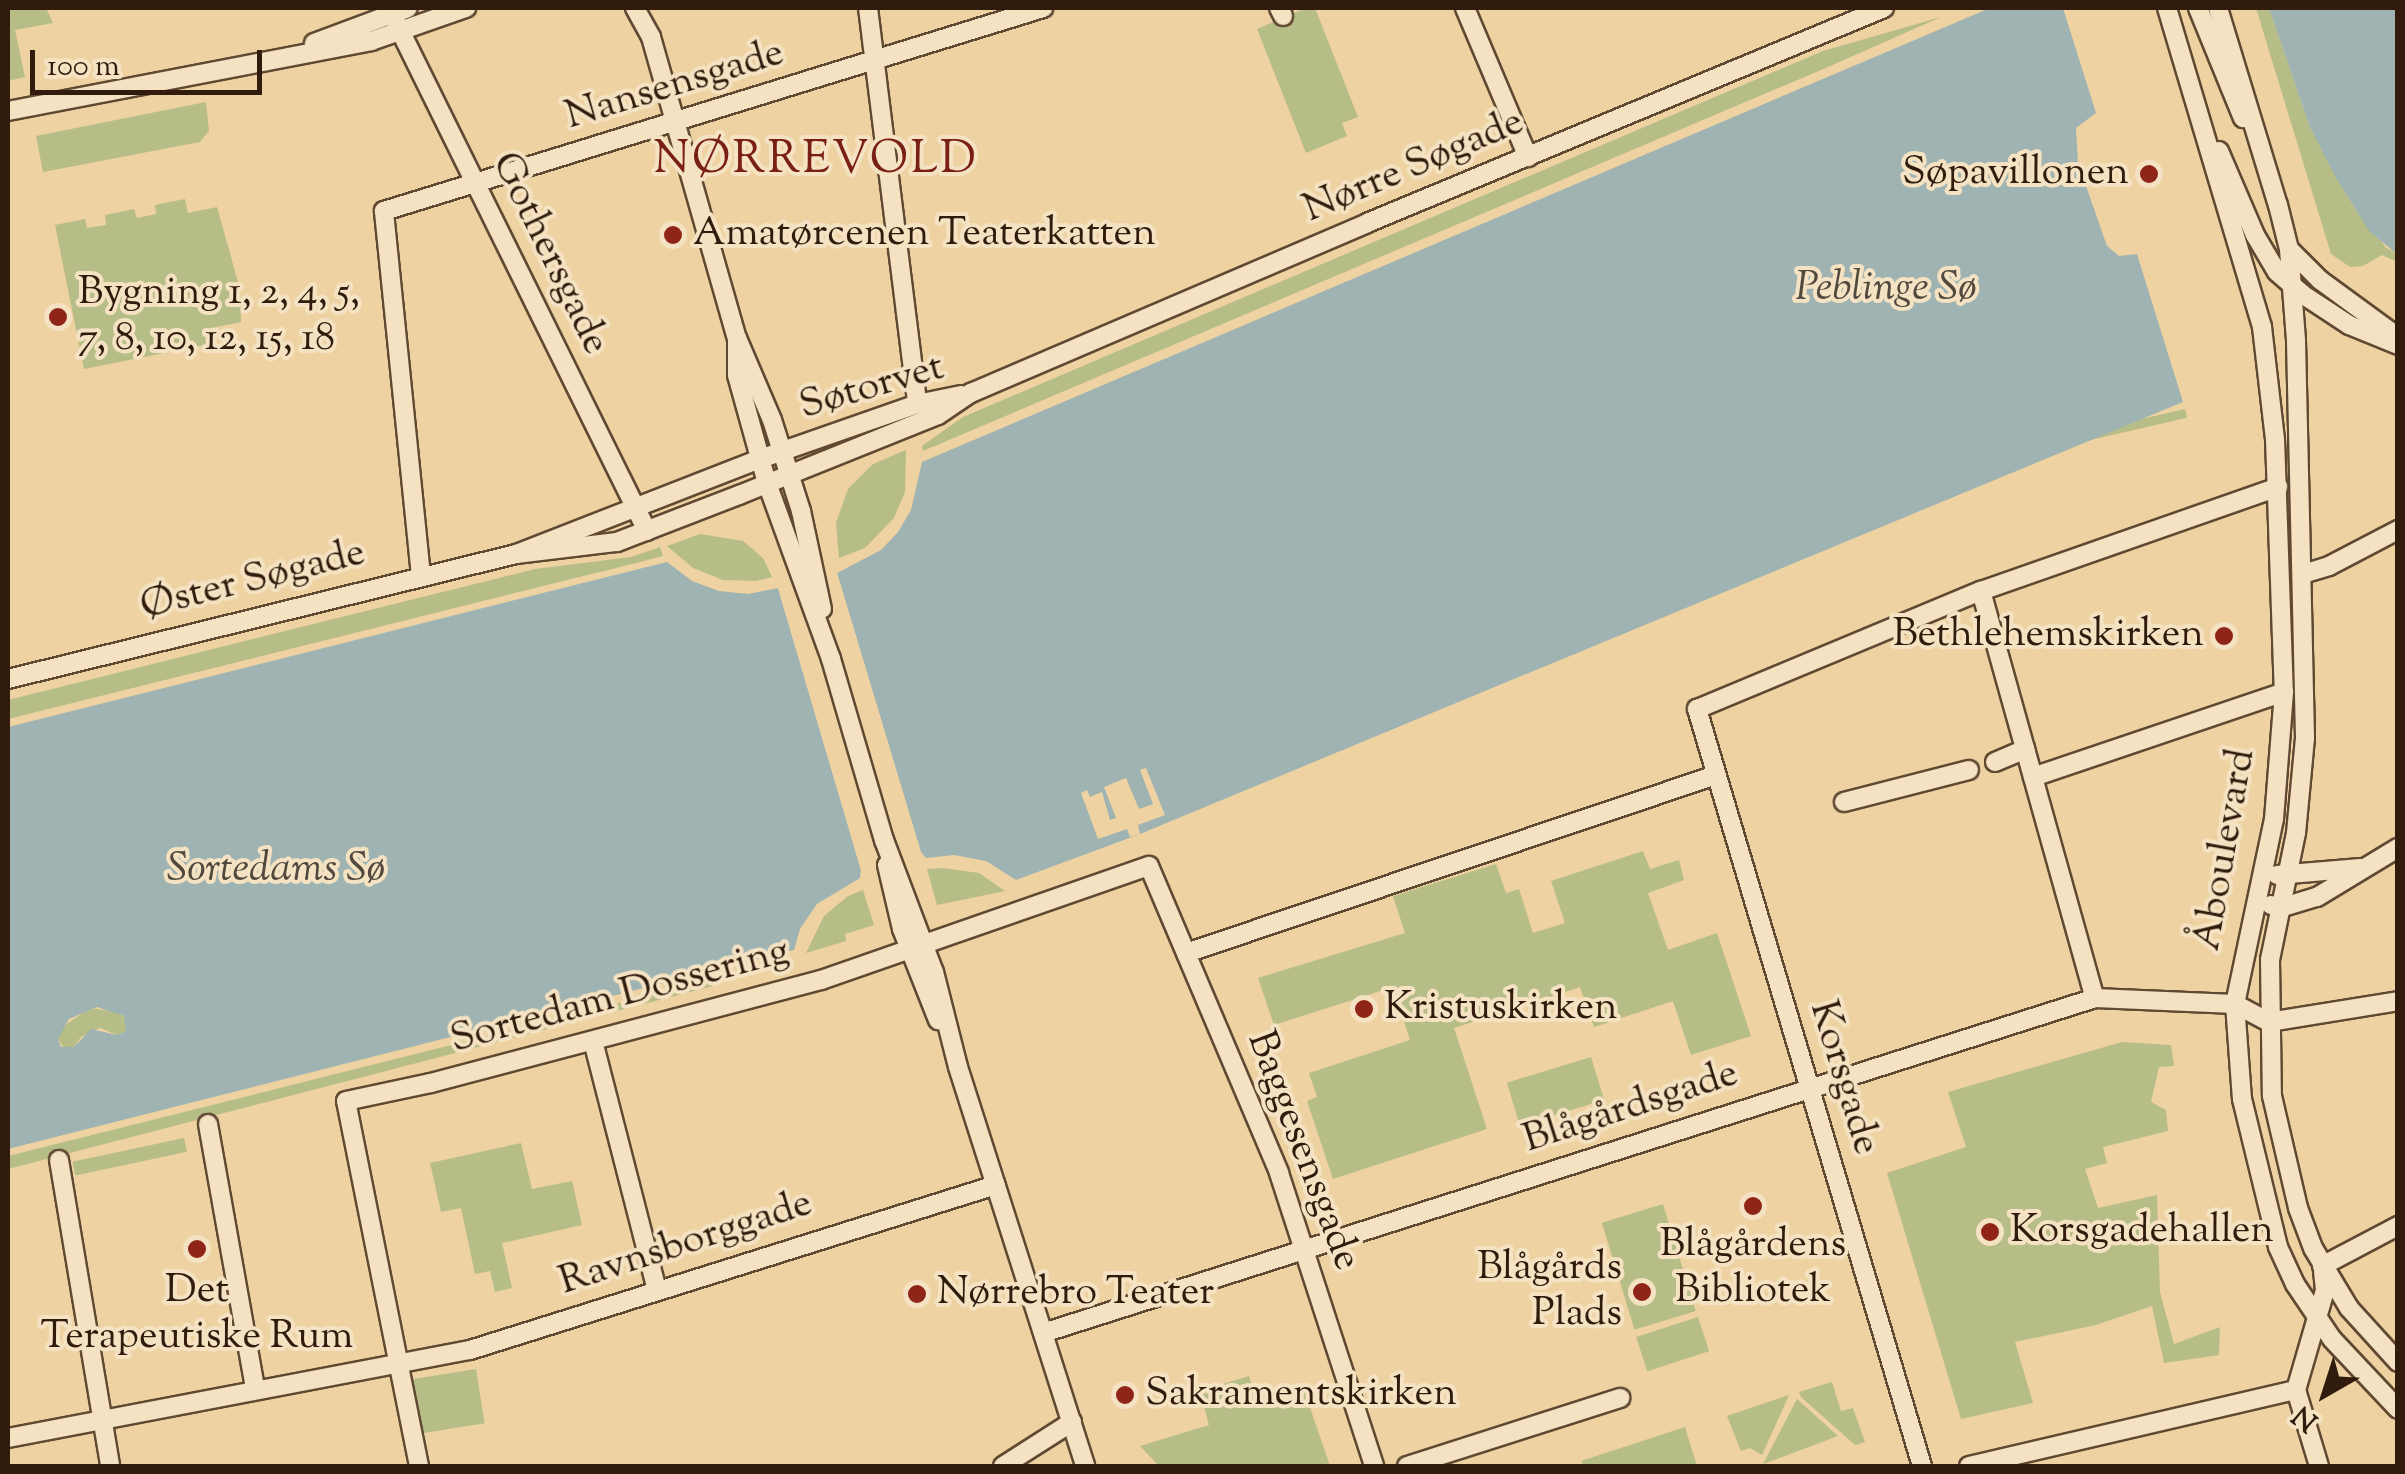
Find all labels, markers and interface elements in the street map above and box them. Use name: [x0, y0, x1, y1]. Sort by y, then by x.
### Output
scale bar: [35, 30, 268, 92]
street label: Nansensgade: [560, 30, 790, 142]
text: 100 m: [47, 46, 120, 89]
street label: Nørre Søgade: [1297, 99, 1531, 235]
district label: NØRREVOLD: [654, 135, 978, 189]
street label: Gothersgade: [479, 145, 619, 363]
place label: Søpavillonen: [1902, 150, 2129, 198]
marker: Søpavillonen: [2138, 163, 2160, 185]
place label: Amatørcenen Teaterkatten: [693, 211, 1156, 259]
marker: Amatørcenen Teaterkatten: [662, 224, 684, 246]
water label: Peblinge Sø: [1795, 264, 1977, 314]
place label: Bygning 1, 2, 4, 5, 7, 8, 10, 12, 15, 18: [78, 270, 360, 364]
marker: Bygning 1, 2, 4, 5, 7, 8, 10, 12, 15, 18: [47, 306, 69, 328]
street label: Søtorvet: [794, 345, 950, 431]
street label: Øster Søgade: [136, 530, 370, 632]
place label: Bethlehemskirken: [1892, 612, 2204, 660]
marker: Bethlehemskirken: [2213, 625, 2235, 647]
street label: Åboulevard: [2185, 745, 2267, 955]
water label: Sortedams Sø: [167, 845, 385, 895]
street label: Sortedam Dossering: [446, 929, 794, 1065]
place label: Kristuskirken: [1384, 985, 1618, 1033]
street label: Korsgade: [1797, 995, 1889, 1161]
marker: Kristuskirken: [1353, 998, 1375, 1020]
street label: Baggesensgade: [1234, 1025, 1370, 1277]
street label: Blågårdsgade: [1518, 1051, 1744, 1165]
street label: Ravnsborggade: [554, 1181, 818, 1307]
marker: Blågårdens Bibliotek: [1742, 1195, 1764, 1217]
place label: Korsgadehallen: [2010, 1208, 2274, 1256]
marker: Korsgadehallen: [1979, 1221, 2001, 1243]
place label: Blågårdens Bibliotek: [1660, 1222, 1846, 1316]
marker: Det Terapeutiske Rum: [184, 1236, 210, 1262]
place label: Blågårds Plads: [1477, 1245, 1622, 1339]
place label: Det Terapeutiske Rum: [41, 1268, 353, 1362]
place label: Nørrebro Teater: [937, 1270, 1214, 1318]
marker: Blågårds Plads: [1631, 1281, 1653, 1303]
marker: Nørrebro Teater: [906, 1283, 928, 1305]
north arrow: [2275, 1344, 2375, 1444]
place label: Sakramentskirken: [1145, 1371, 1457, 1419]
marker: Sakramentskirken: [1114, 1384, 1136, 1406]
text: N: [2285, 1395, 2327, 1440]

